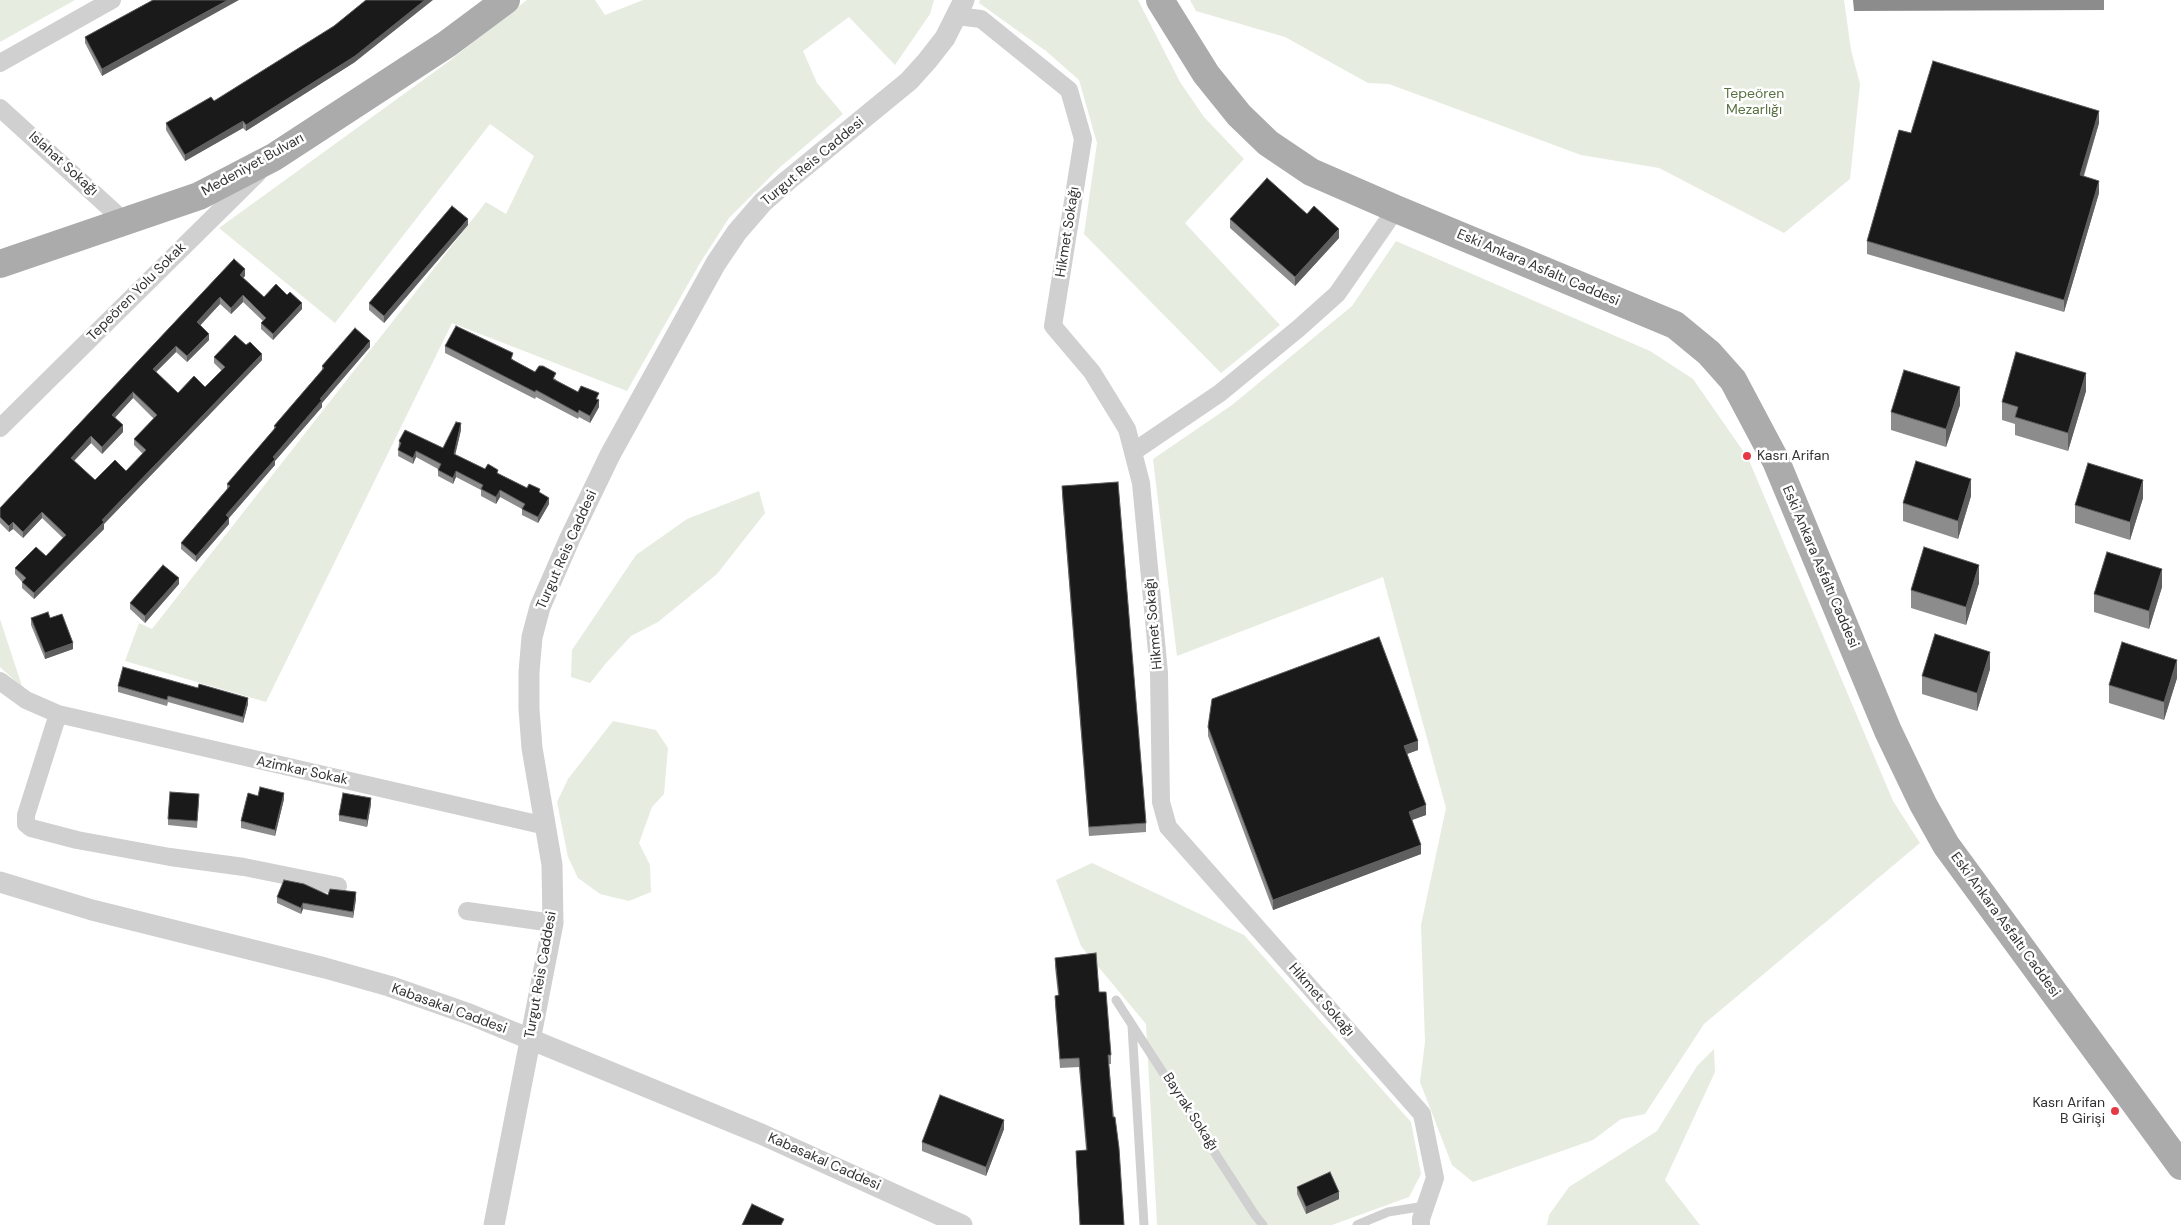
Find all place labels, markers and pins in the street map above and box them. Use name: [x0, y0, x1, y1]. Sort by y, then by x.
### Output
place label: Kasrı Arifan: [1757, 448, 1830, 464]
marker: Kasrı Arifan: [1741, 450, 1753, 462]
place label: Kasrı Arifan B Girişi: [2032, 1095, 2105, 1128]
marker: Kasrı Arifan B Girişi: [2109, 1105, 2121, 1117]

